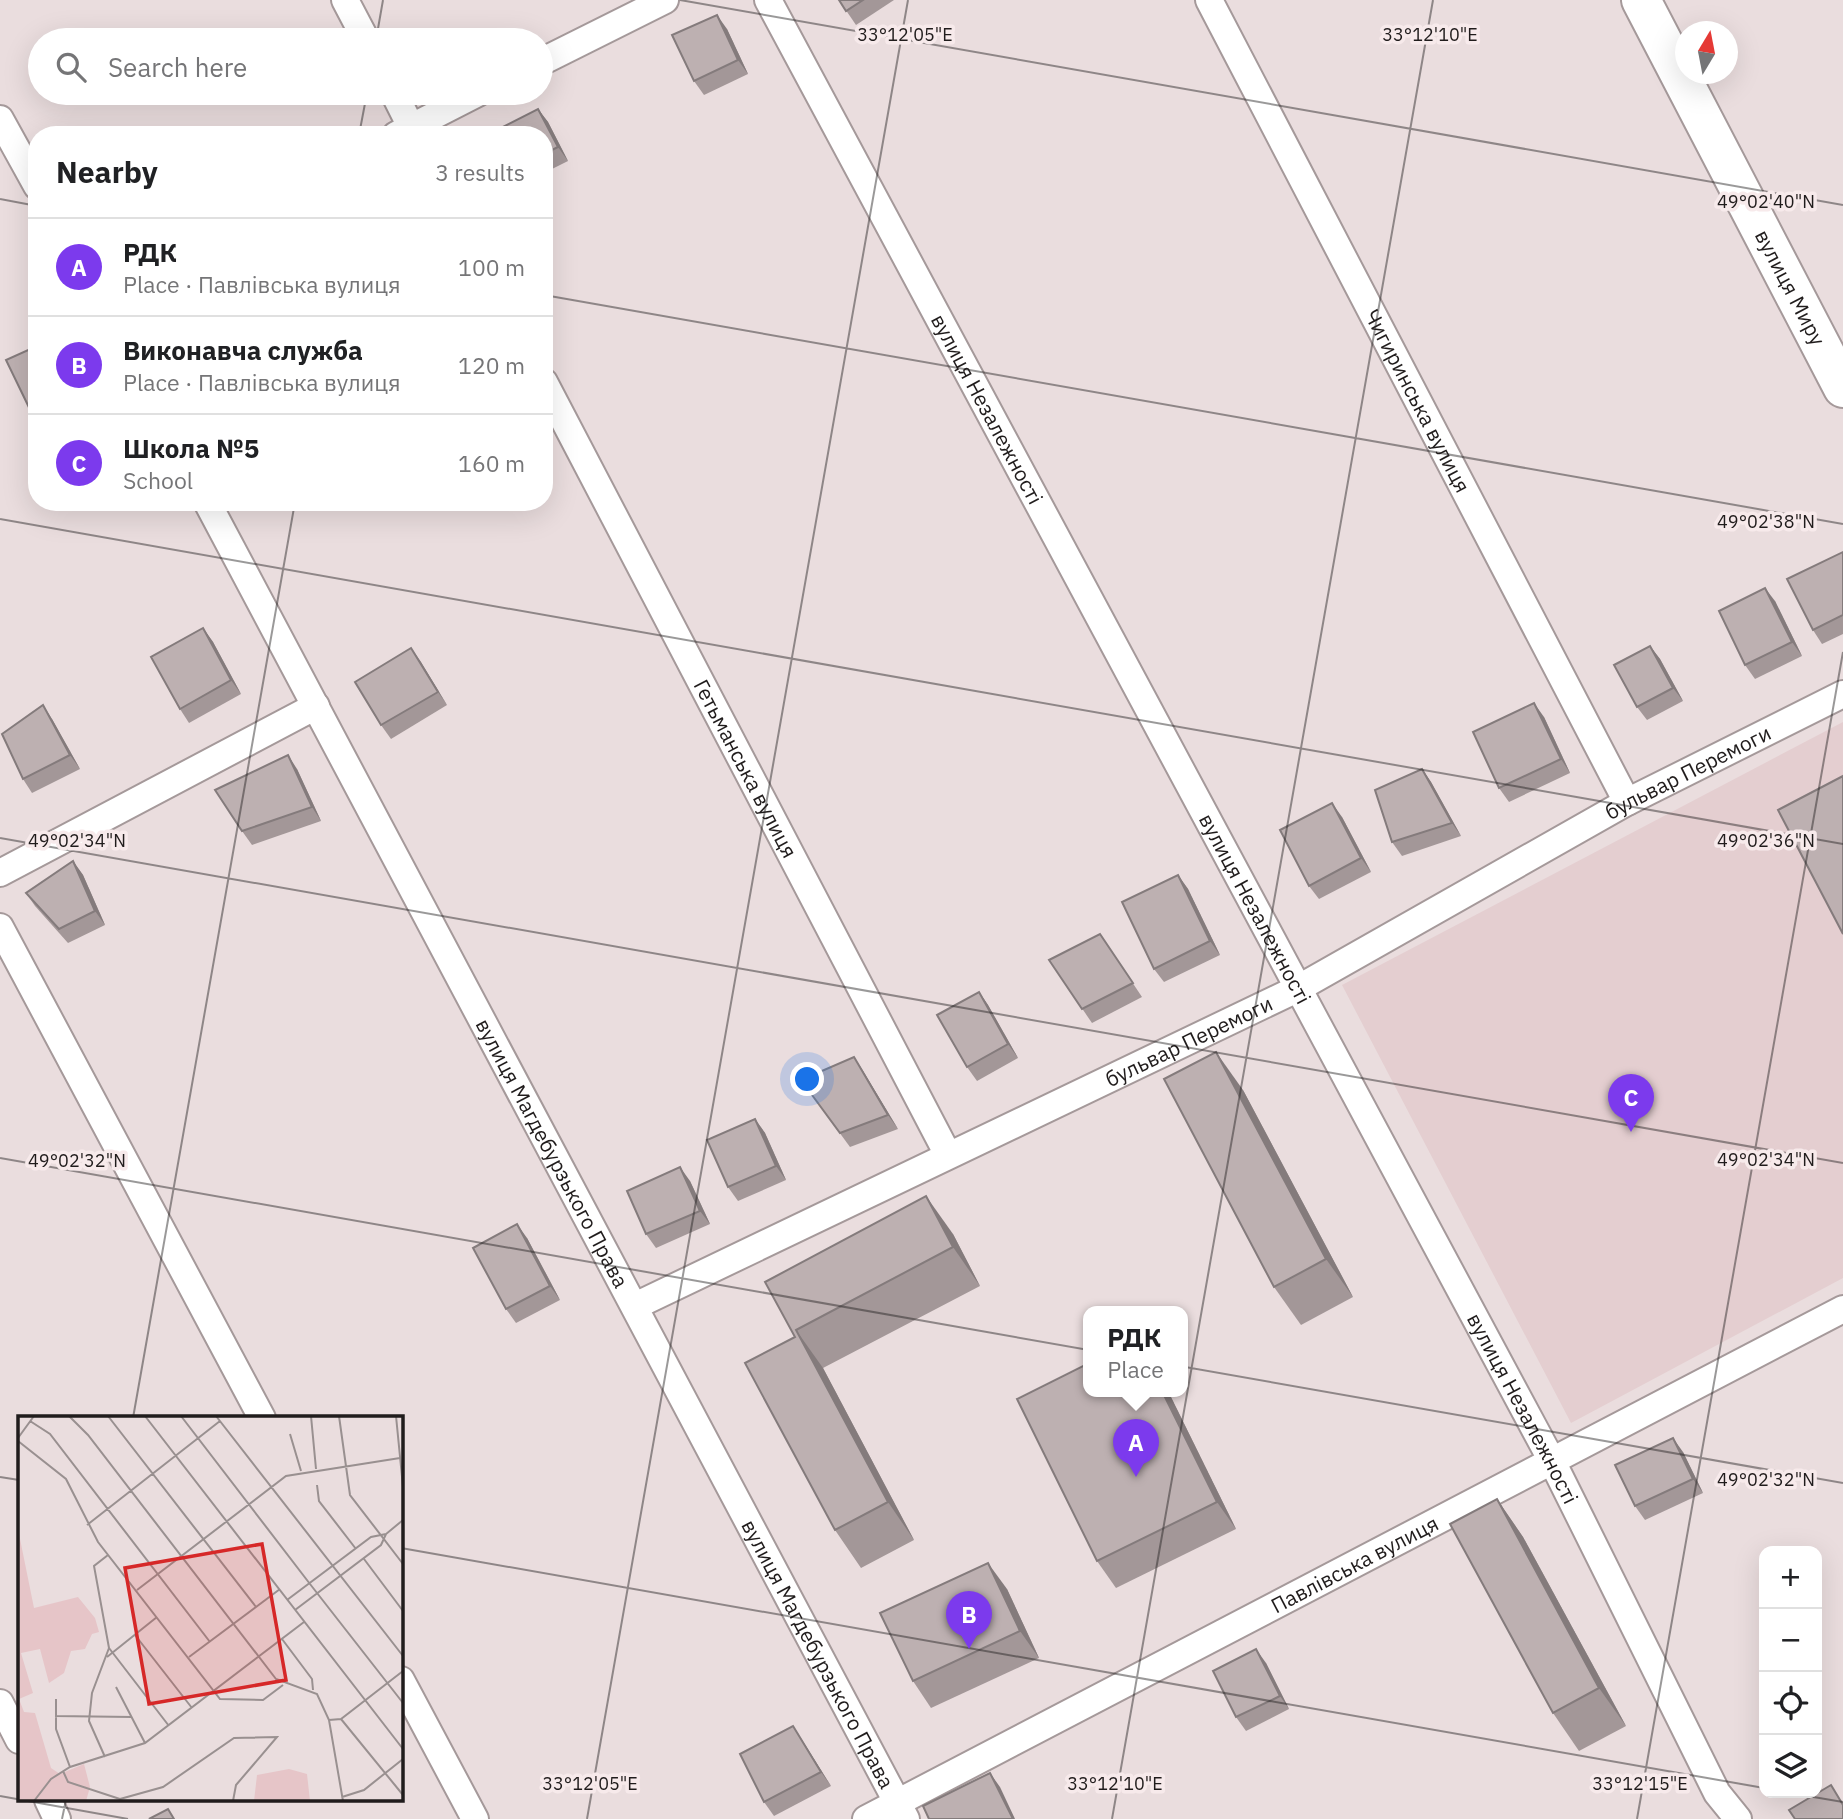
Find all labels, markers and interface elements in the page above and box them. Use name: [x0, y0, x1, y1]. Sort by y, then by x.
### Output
north arrow: [1675, 21, 1738, 84]
text: 33°12'05"E: [857, 23, 953, 46]
text: 33°12'10"E: [1382, 23, 1478, 46]
search box: [28, 28, 553, 105]
icon: search: [52, 48, 90, 86]
text: Search here: [108, 50, 247, 84]
text: Nearby: [56, 152, 158, 191]
text: 3 results: [435, 157, 525, 187]
text: 49°02'40"N: [1717, 190, 1815, 213]
street label: вулиця Миру: [1749, 225, 1833, 351]
text: РДК: [123, 235, 177, 269]
text: A: [71, 252, 87, 282]
text: 100 m: [458, 252, 525, 282]
text: Place · Павлівська вулиця: [123, 269, 400, 299]
street label: Чигиринська вулиця: [1359, 304, 1477, 497]
street label: вулиця Незалежності: [925, 309, 1050, 509]
text: Виконавча служба: [123, 333, 363, 367]
text: B: [71, 350, 87, 380]
text: 120 m: [458, 350, 525, 380]
text: Place · Павлівська вулиця: [123, 367, 400, 397]
text: Школа №5: [123, 431, 259, 465]
text: C: [72, 448, 86, 478]
text: 160 m: [458, 448, 525, 478]
text: School: [123, 465, 193, 495]
text: 49°02'38"N: [1717, 510, 1815, 533]
street label: Гетьманська вулиця: [688, 674, 804, 862]
street label: бульвар Перемоги: [1600, 718, 1775, 826]
street label: вулиця Незалежності: [1193, 808, 1318, 1009]
text: 49°02'34"N: [28, 829, 126, 852]
text: 49°02'36"N: [1717, 829, 1815, 852]
street label: бульвар Перемоги: [1100, 989, 1277, 1093]
street label: вулиця Магдебурзького Права: [470, 1014, 635, 1292]
your location: [790, 1062, 824, 1096]
pin: C: [1608, 1074, 1654, 1132]
text: 49°02'34"N: [1717, 1148, 1815, 1171]
text: 49°02'32"N: [28, 1149, 126, 1172]
popup: [1083, 1306, 1188, 1397]
street label: вулиця Незалежності: [1461, 1308, 1585, 1508]
text: РДК: [1107, 1320, 1161, 1354]
text: Place: [1107, 1354, 1164, 1384]
inset map: [18, 1416, 402, 1801]
pin: A: [1113, 1419, 1159, 1477]
text: 49°02'32"N: [1717, 1468, 1815, 1491]
street label: Павлівська вулиця: [1266, 1509, 1443, 1619]
street label: вулиця Магдебурзького Права: [735, 1514, 901, 1793]
map controls: [1759, 1546, 1822, 1798]
button: +: [1759, 1546, 1822, 1609]
pin: B: [946, 1591, 992, 1649]
button: −: [1759, 1609, 1822, 1672]
button: locate: [1759, 1672, 1822, 1735]
button: layers: [1759, 1735, 1822, 1798]
text: 33°12'05"E: [542, 1772, 638, 1795]
text: 33°12'10"E: [1067, 1772, 1163, 1795]
text: 33°12'15"E: [1592, 1772, 1688, 1795]

